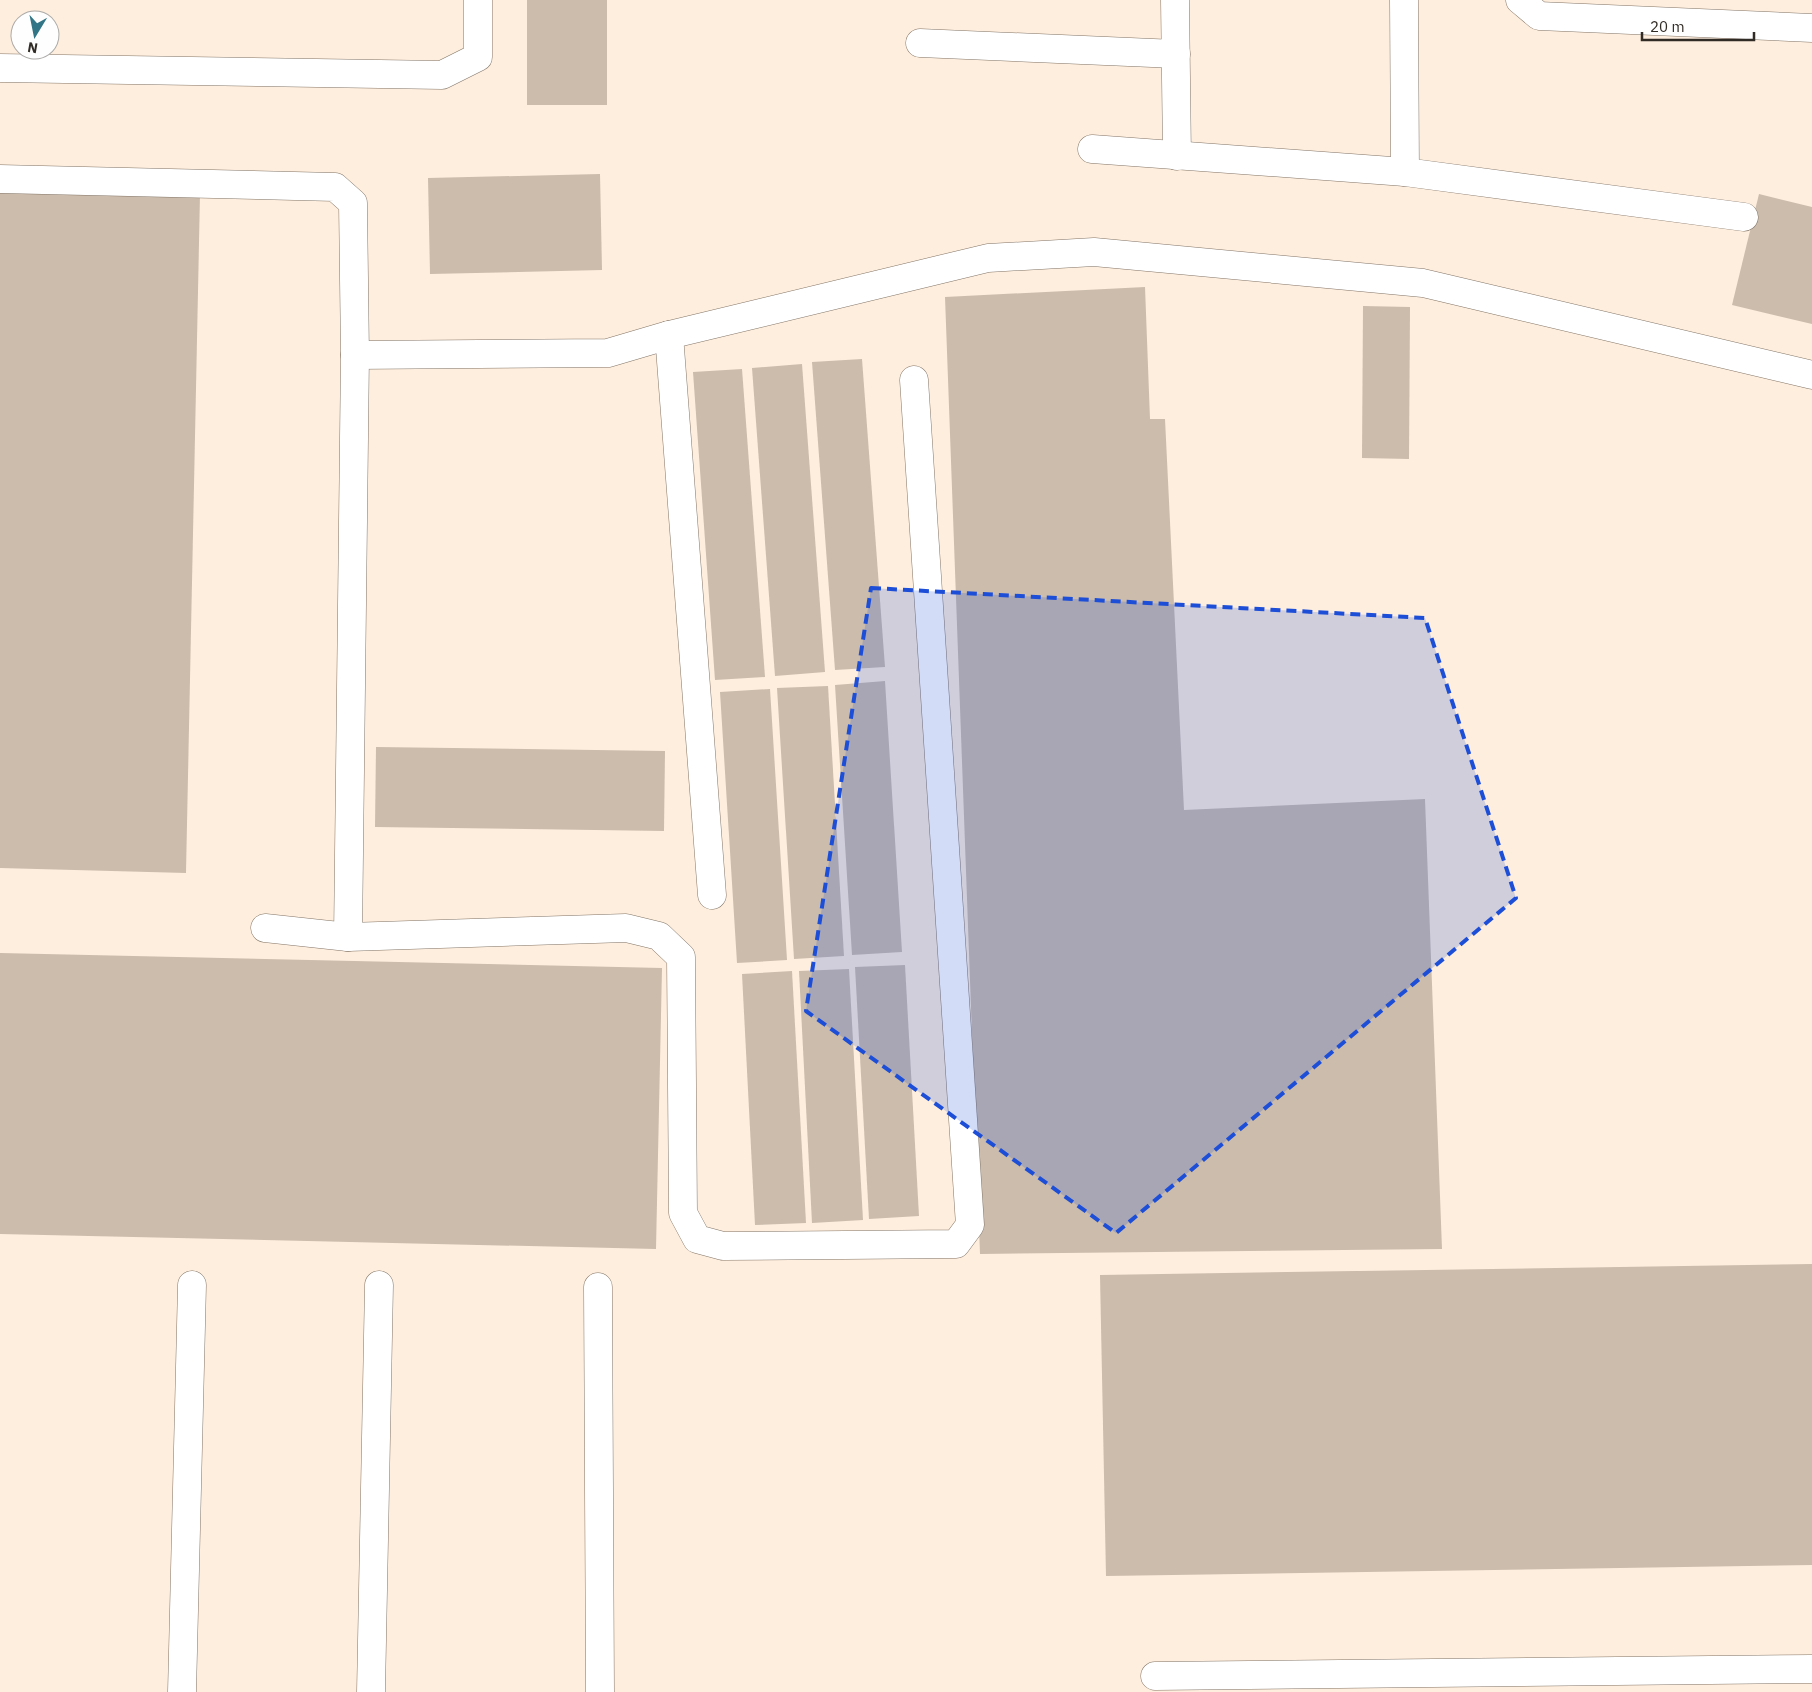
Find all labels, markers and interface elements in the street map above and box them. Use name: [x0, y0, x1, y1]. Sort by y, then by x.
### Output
north arrow: [10, 10, 60, 60]
scale bar: [1642, 10, 1754, 42]
text: 20 m: [1650, 17, 1685, 36]
text: N: [26, 38, 39, 58]

